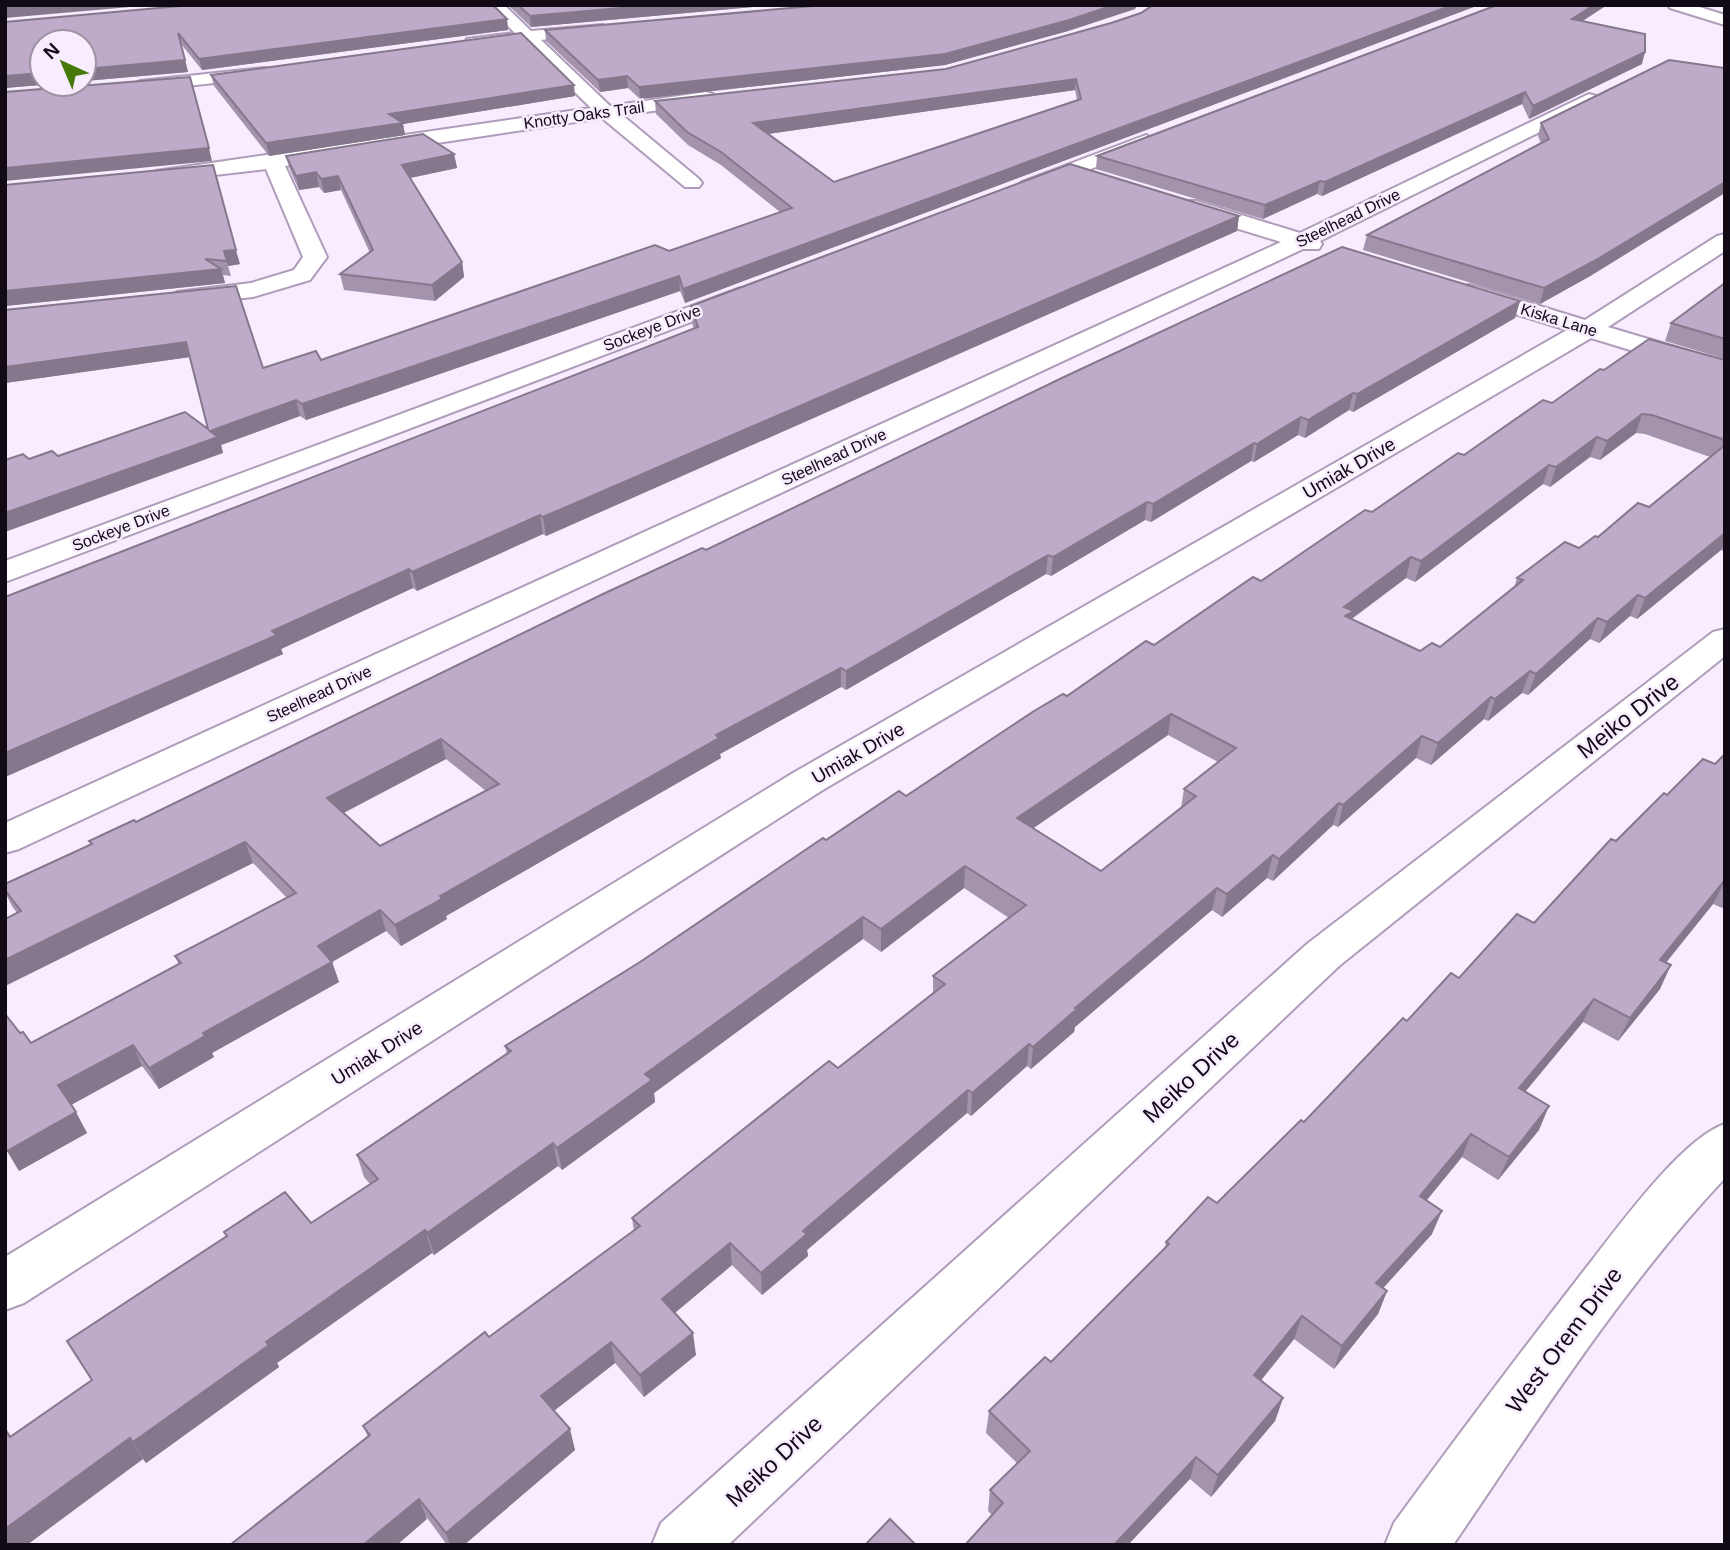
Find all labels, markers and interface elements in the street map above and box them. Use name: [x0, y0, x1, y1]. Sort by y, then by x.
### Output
north arrow: [28, 28, 98, 98]
text: N: [39, 39, 64, 63]
street label: Knotty Oaks Trail: [522, 98, 646, 132]
street label: Steelhead Drive: [1293, 185, 1403, 251]
street label: Kiska Lane: [1519, 300, 1599, 340]
street label: Sockeye Drive: [601, 302, 703, 354]
street label: Steelhead Drive: [779, 425, 889, 489]
street label: Umiak Drive: [1299, 433, 1399, 503]
street label: Sockeye Drive: [70, 502, 172, 554]
street label: Steelhead Drive: [264, 662, 374, 726]
street label: Meiko Drive: [1572, 668, 1684, 764]
street label: Umiak Drive: [808, 718, 908, 788]
street label: Umiak Drive: [328, 1017, 426, 1089]
street label: Meiko Drive: [1138, 1026, 1244, 1128]
street label: West Orem Drive: [1501, 1262, 1627, 1418]
street label: Meiko Drive: [721, 1410, 827, 1512]

